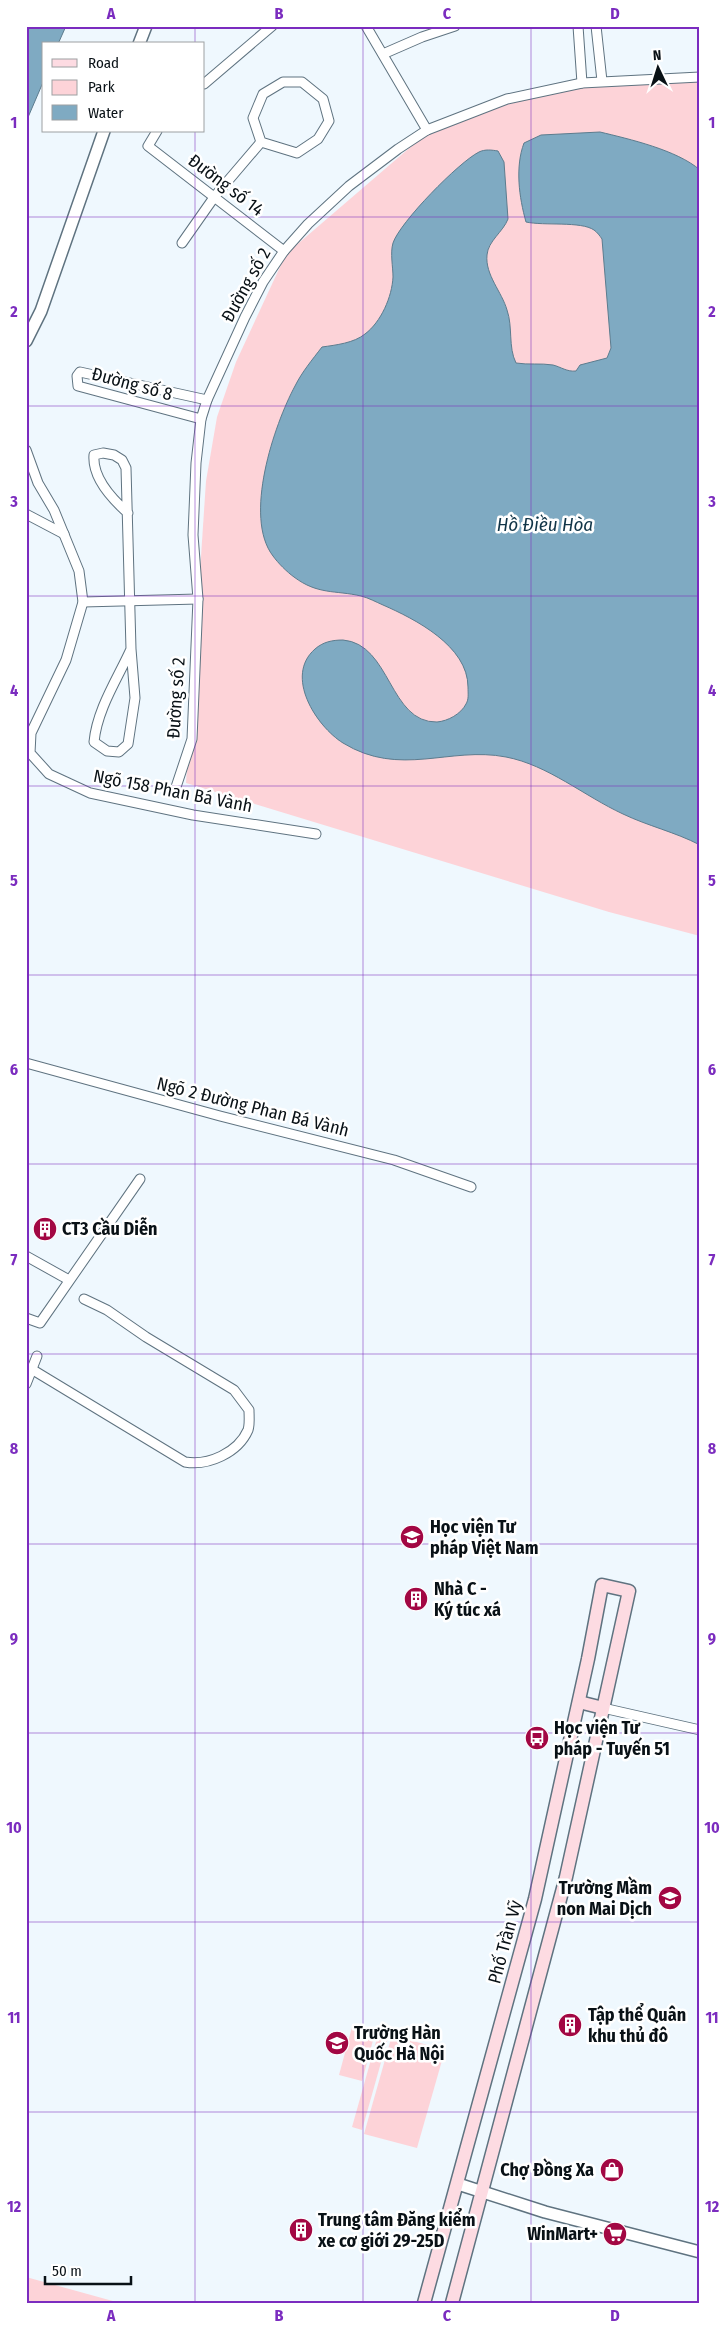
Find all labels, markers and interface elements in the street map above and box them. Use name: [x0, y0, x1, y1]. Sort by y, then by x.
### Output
text: A: [106, 4, 116, 23]
text: B: [275, 4, 284, 23]
text: C: [443, 4, 452, 23]
text: D: [610, 4, 620, 23]
legend: [42, 42, 205, 132]
north arrow: [634, 42, 684, 92]
text: N: [652, 47, 662, 64]
text: Road: [88, 54, 119, 72]
text: Park: [88, 78, 115, 96]
text: Water: [88, 104, 124, 122]
text: 1: [11, 113, 17, 132]
text: 1: [709, 113, 715, 132]
street label: Đường số 14: [184, 149, 269, 221]
street label: Đường số 2: [217, 244, 275, 326]
text: 2: [9, 302, 18, 321]
text: 2: [707, 302, 716, 321]
street label: Đường số 8: [89, 363, 175, 405]
text: 3: [9, 492, 18, 511]
text: 3: [707, 492, 716, 511]
water label: Hồ Điều Hòa: [497, 513, 593, 536]
street label: Đường số 2: [162, 657, 190, 739]
text: 4: [10, 681, 18, 700]
text: 4: [708, 681, 716, 700]
street label: Ngõ 158 Phan Bá Vành: [92, 765, 254, 817]
text: 5: [10, 871, 18, 890]
text: 5: [708, 871, 716, 890]
text: 6: [10, 1060, 18, 1079]
text: 6: [708, 1060, 716, 1079]
street label: Ngõ 2 Đường Phan Bá Vành: [155, 1072, 351, 1142]
building icon: CT3 Cầu Diễn: [32, 1216, 58, 1242]
place label: CT3 Cầu Diễn: [62, 1217, 158, 1240]
text: 7: [11, 1250, 18, 1269]
text: 7: [709, 1250, 716, 1269]
text: 8: [10, 1439, 19, 1458]
text: 8: [708, 1439, 717, 1458]
place label: Học viện Tư pháp Việt Nam: [430, 1516, 538, 1559]
school or university icon: Học viện Tư pháp Việt Nam: [399, 1524, 425, 1550]
place label: Nhà C - Ký túc xá: [434, 1578, 501, 1621]
building icon: Nhà C - Ký túc xá: [403, 1586, 429, 1612]
text: 9: [10, 1629, 18, 1648]
text: 9: [708, 1629, 716, 1648]
place label: Học viện Tư pháp - Tuyến 51: [554, 1717, 670, 1760]
bus stop icon: Học viện Tư pháp - Tuyến 51: [524, 1725, 550, 1751]
text: 10: [6, 1818, 22, 1837]
text: 10: [704, 1818, 720, 1837]
place label: Trường Mầm non Mai Dịch: [557, 1876, 652, 1920]
school or university icon: Trường Mầm non Mai Dịch: [657, 1885, 683, 1911]
street label: Phố Trần Vỹ: [483, 1898, 527, 1986]
place label: Tập thể Quân khu thủ đô: [588, 2002, 686, 2047]
text: 11: [7, 2008, 21, 2027]
text: 11: [705, 2008, 719, 2027]
building icon: Tập thể Quân khu thủ đô: [557, 2012, 583, 2038]
place label: Trường Hàn Quốc Hà Nội: [354, 2022, 444, 2065]
school or university icon: Trường Hàn Quốc Hà Nội: [324, 2030, 350, 2056]
shop icon: Chợ Đồng Xa: [599, 2157, 625, 2183]
place label: Chợ Đồng Xa: [500, 2158, 594, 2181]
text: 12: [7, 2197, 22, 2216]
text: 12: [705, 2197, 720, 2216]
place label: Trung tâm Đăng kiểm xe cơ giới 29-25D: [317, 2207, 475, 2252]
building icon: Trung tâm Đăng kiểm xe cơ giới 29-25D: [288, 2217, 314, 2243]
supermarket icon: WinMart+: [602, 2221, 628, 2247]
place label: WinMart+: [527, 2223, 598, 2245]
scale bar: [45, 2254, 131, 2286]
text: 50 m: [52, 2262, 82, 2280]
text: A: [106, 2306, 116, 2325]
text: B: [275, 2306, 284, 2325]
text: C: [443, 2306, 452, 2325]
text: D: [610, 2306, 620, 2325]

